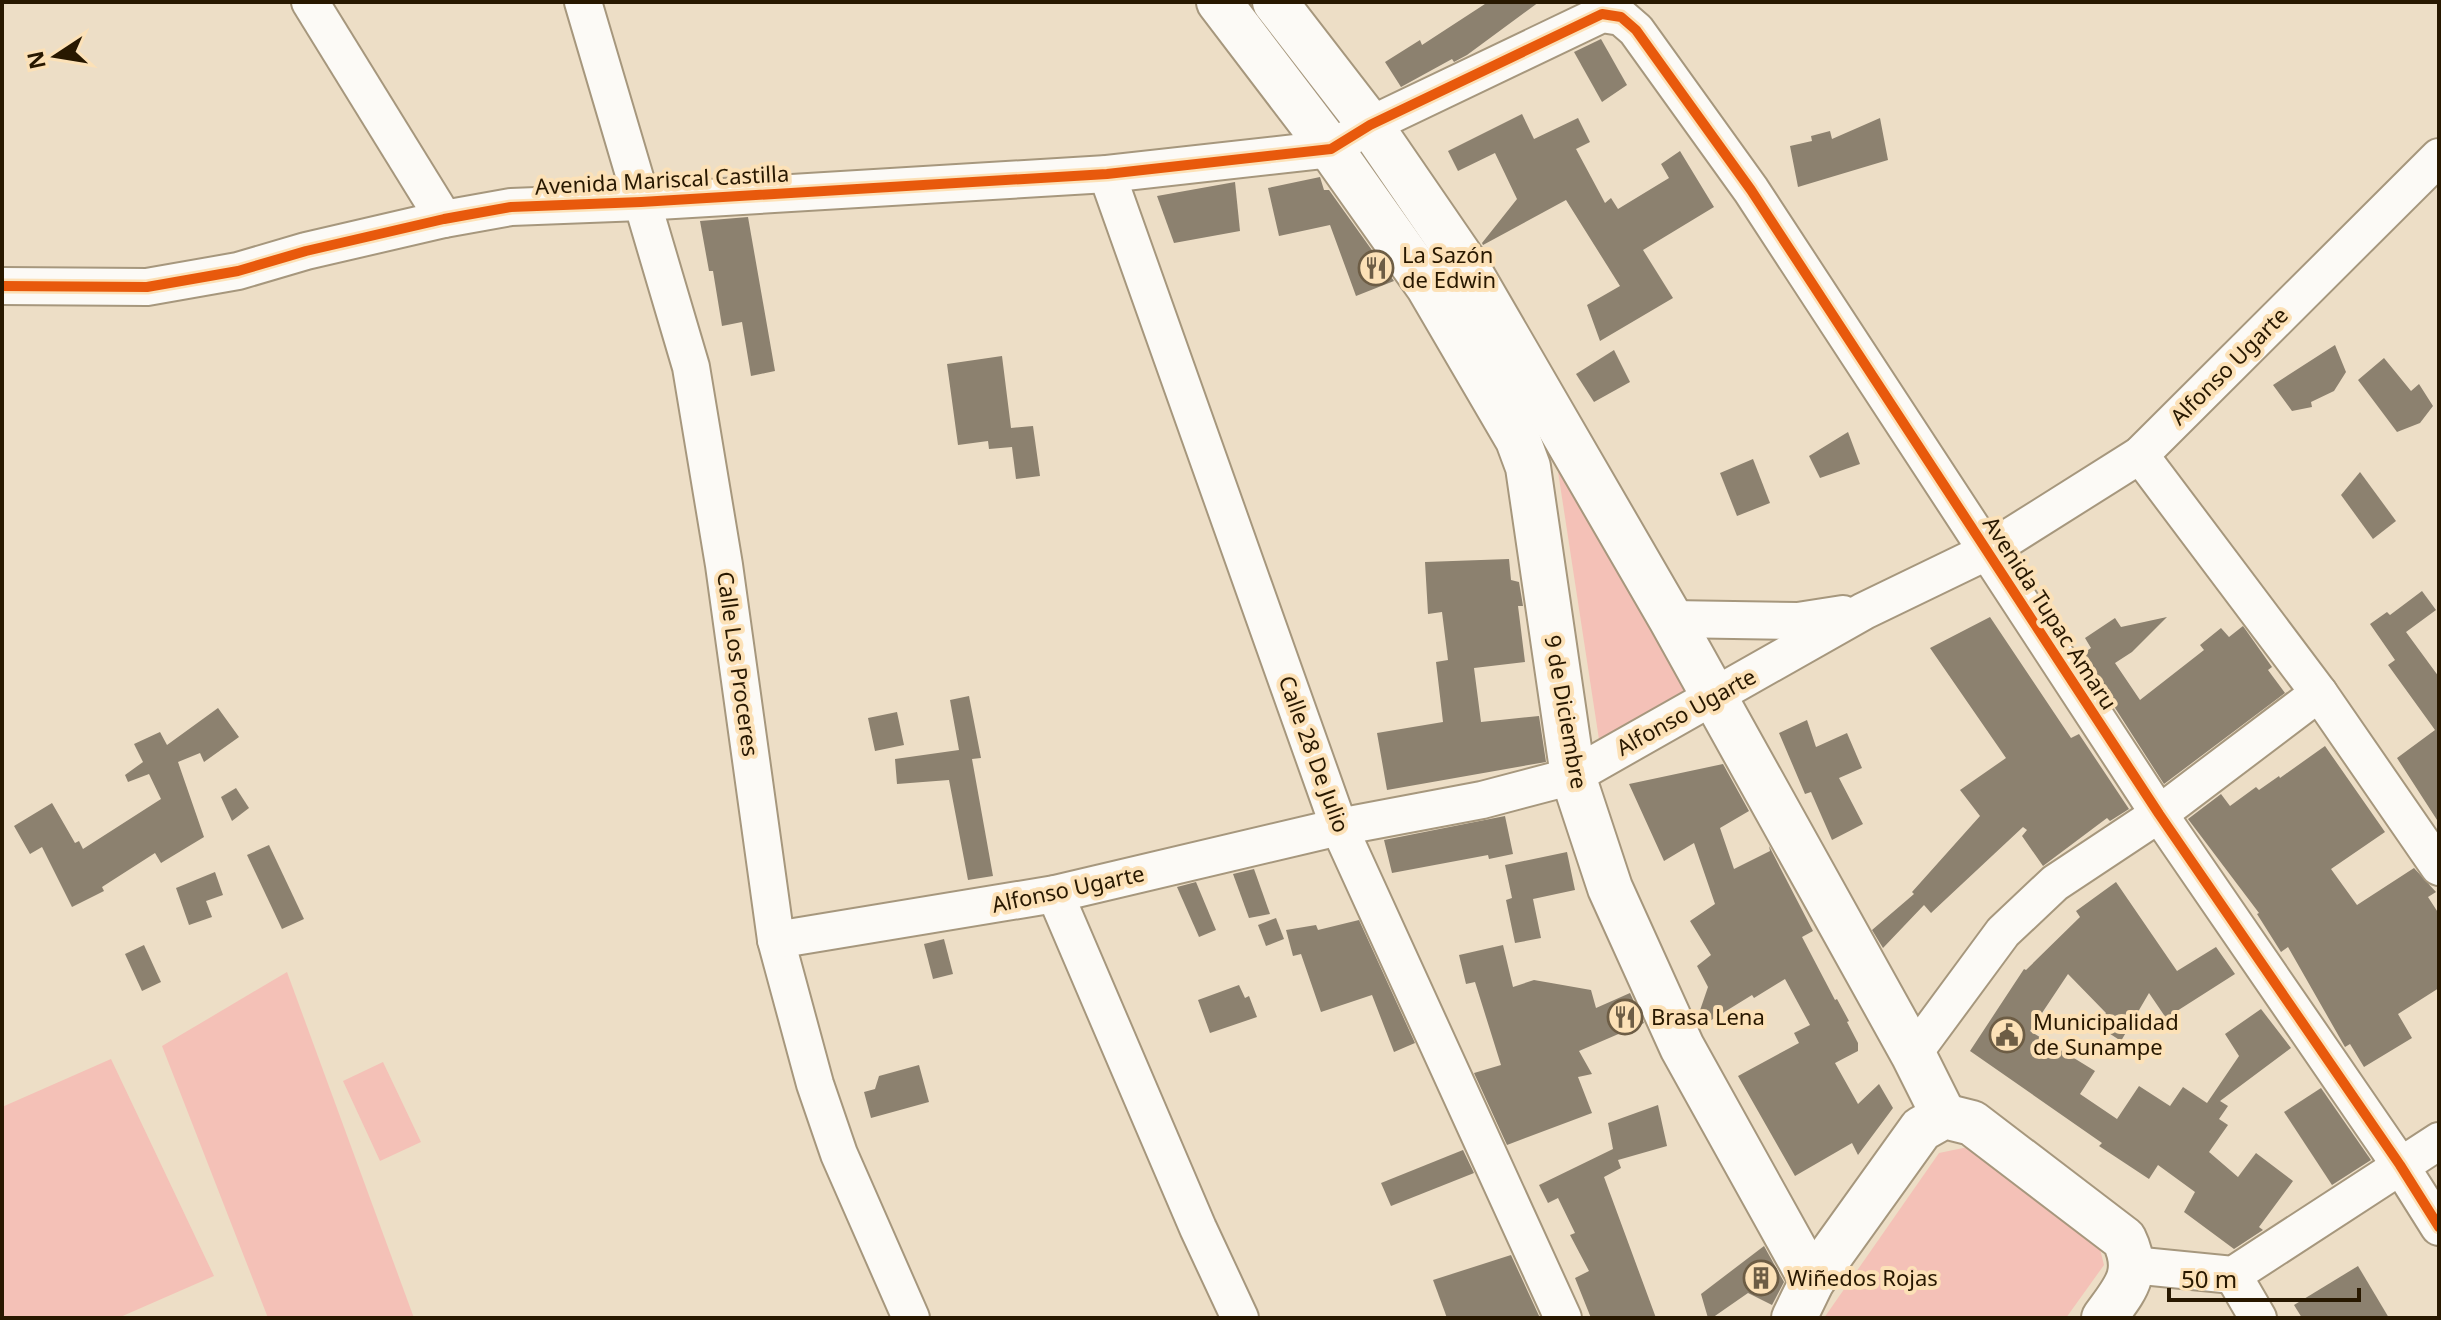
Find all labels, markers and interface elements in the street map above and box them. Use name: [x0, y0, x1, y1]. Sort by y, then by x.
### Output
north arrow: [16, 16, 96, 96]
text: N: [19, 48, 52, 72]
street label: Avenida Mariscal Castilla: [534, 157, 790, 201]
place label: La Sazón de Edwin: [1402, 239, 1496, 294]
restaurant icon: La Sazón de Edwin: [1357, 249, 1395, 287]
street label: Alfonso Ugarte: [2163, 300, 2294, 431]
street label: Avenida Tupac Amaru: [1977, 510, 2125, 715]
street label: Calle Los Proceres: [711, 569, 767, 758]
street label: 9 de Diciembre: [1539, 633, 1595, 791]
street label: Alfonso Ugarte: [1610, 660, 1761, 762]
street label: Calle 28 De Julio: [1273, 671, 1357, 836]
street label: Alfonso Ugarte: [989, 857, 1147, 919]
restaurant icon: Brasa Lena: [1606, 998, 1644, 1036]
place label: Brasa Lena: [1651, 1001, 1765, 1031]
place label: Municipalidad de Sunampe: [2033, 1006, 2179, 1061]
public building icon: Municipalidad de Sunampe: [1988, 1016, 2026, 1054]
scale bar: [2169, 1252, 2359, 1302]
building icon: Wiñedos Rojas: [1742, 1259, 1780, 1297]
place label: Wiñedos Rojas: [1787, 1262, 1938, 1292]
text: 50 m: [2181, 1262, 2237, 1295]

